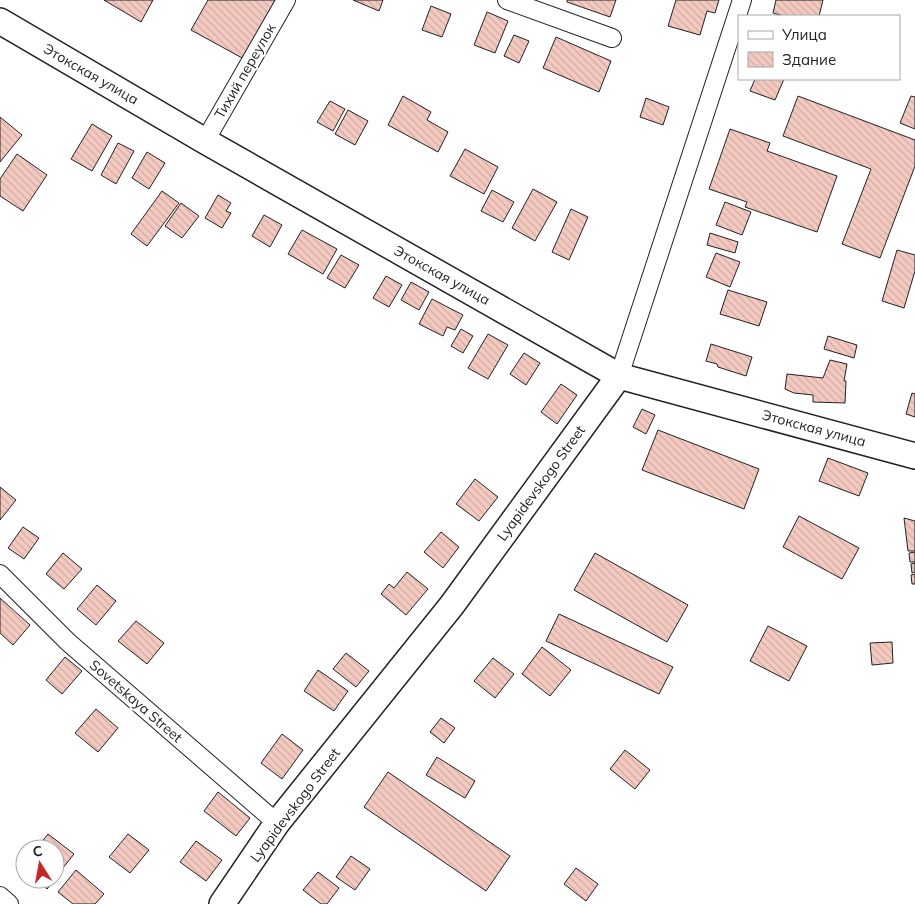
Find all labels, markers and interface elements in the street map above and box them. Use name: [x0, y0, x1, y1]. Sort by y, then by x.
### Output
legend: [738, 15, 900, 80]
street label: Тихий переулок: [210, 20, 280, 122]
text: Улица: [781, 25, 827, 44]
street label: Этокская улица: [40, 39, 142, 109]
text: Здание: [782, 50, 836, 69]
street label: Этокская улица: [391, 241, 493, 309]
street label: Этокская улица: [760, 405, 868, 451]
street label: Lyapidevskogo Street: [493, 422, 589, 544]
street label: Sovetskaya Street: [86, 656, 186, 746]
street label: Lyapidevskogo Street: [246, 744, 344, 866]
north arrow: [15, 839, 65, 889]
text: С: [31, 841, 44, 861]

